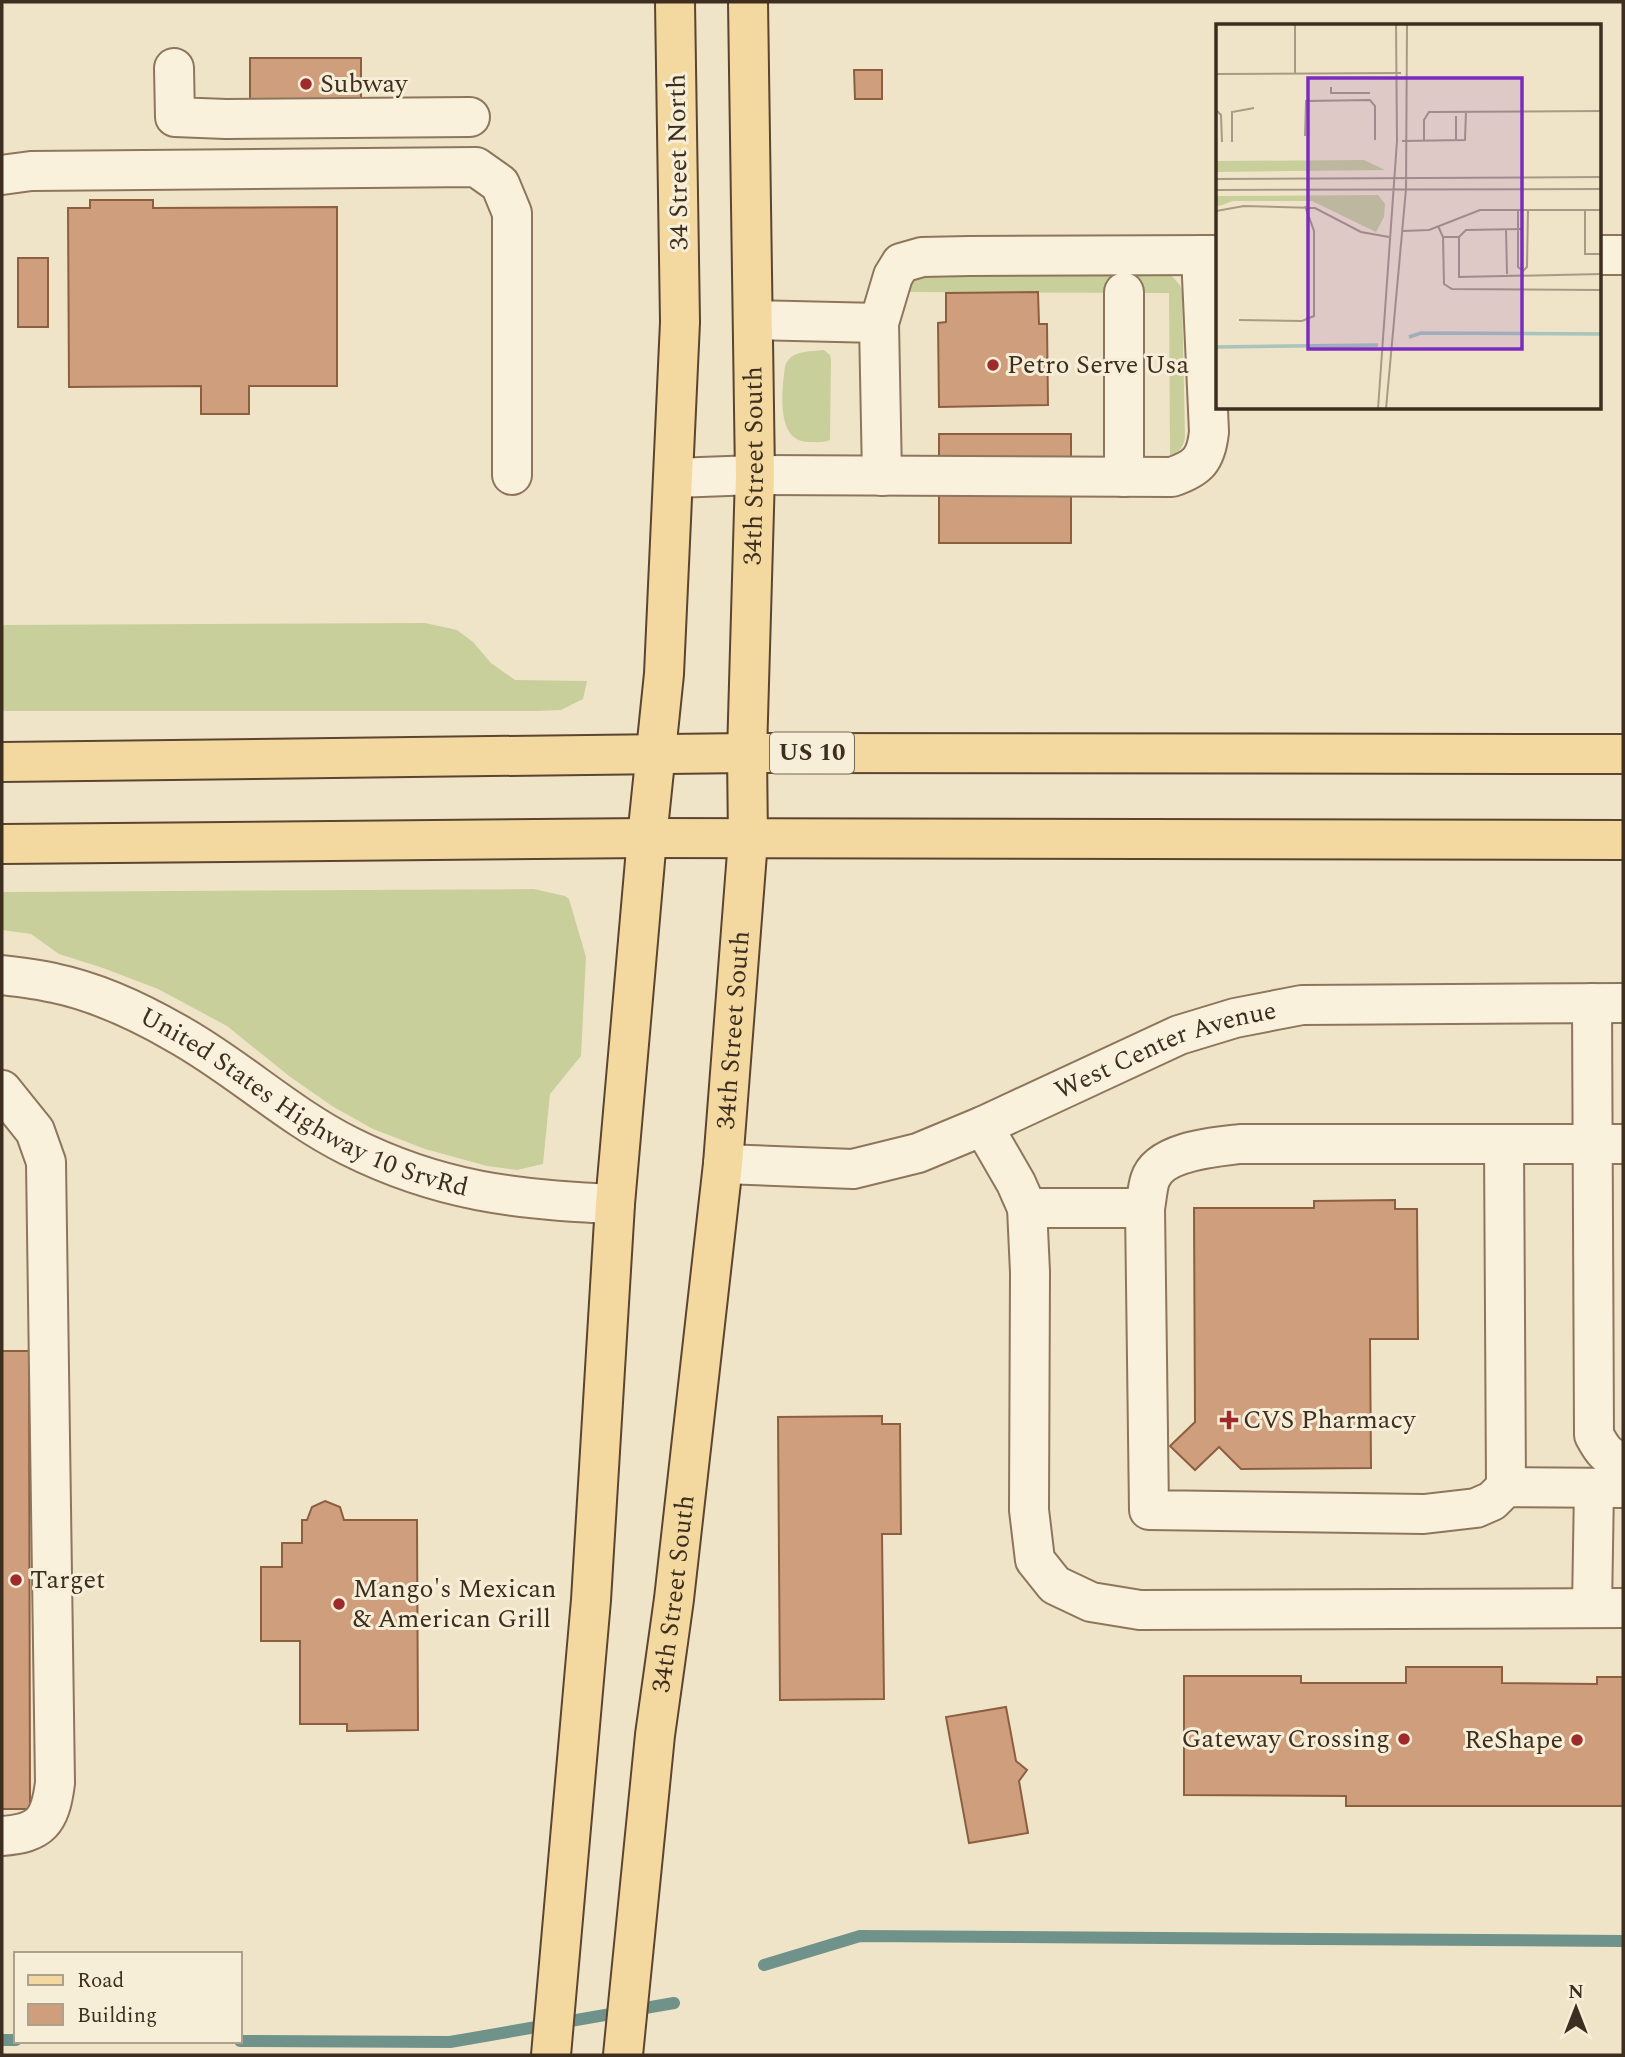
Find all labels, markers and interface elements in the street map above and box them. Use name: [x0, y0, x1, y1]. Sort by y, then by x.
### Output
inset map: [1216, 24, 1600, 410]
place label: Subway: [320, 64, 409, 104]
street label: 34 Street North: [656, 73, 700, 251]
marker: Subway: [298, 76, 314, 92]
place label: Petro Serve Usa: [1007, 345, 1190, 385]
marker: Petro Serve Usa: [985, 357, 1001, 373]
street label: 34th Street South: [732, 366, 775, 566]
road number: US 10: [770, 732, 854, 774]
street label: 34th Street South: [706, 929, 761, 1131]
street label: West Center Avenue: [1048, 990, 1280, 1110]
street label: United States Highway 10 SrvRd: [132, 997, 472, 1208]
place label: CVS Pharmacy: [1243, 1400, 1417, 1440]
marker: CVS Pharmacy: [1221, 1412, 1237, 1428]
street label: 34th Street South: [641, 1493, 706, 1695]
place label: Target: [30, 1560, 105, 1600]
place label: Mango's Mexican & American Grill: [353, 1569, 556, 1639]
marker: Target: [8, 1572, 24, 1588]
marker: Mango's Mexican & American Grill: [331, 1596, 347, 1612]
place label: Gateway Crossing: [1182, 1719, 1390, 1759]
place label: ReShape: [1464, 1720, 1563, 1760]
marker: Gateway Crossing: [1396, 1731, 1412, 1747]
marker: ReShape: [1569, 1732, 1585, 1748]
legend: [14, 1952, 242, 2043]
text: Road: [77, 1965, 124, 1997]
north arrow: [1541, 1973, 1611, 2043]
text: N: [1568, 1978, 1584, 2007]
text: Building: [77, 2000, 157, 2032]

